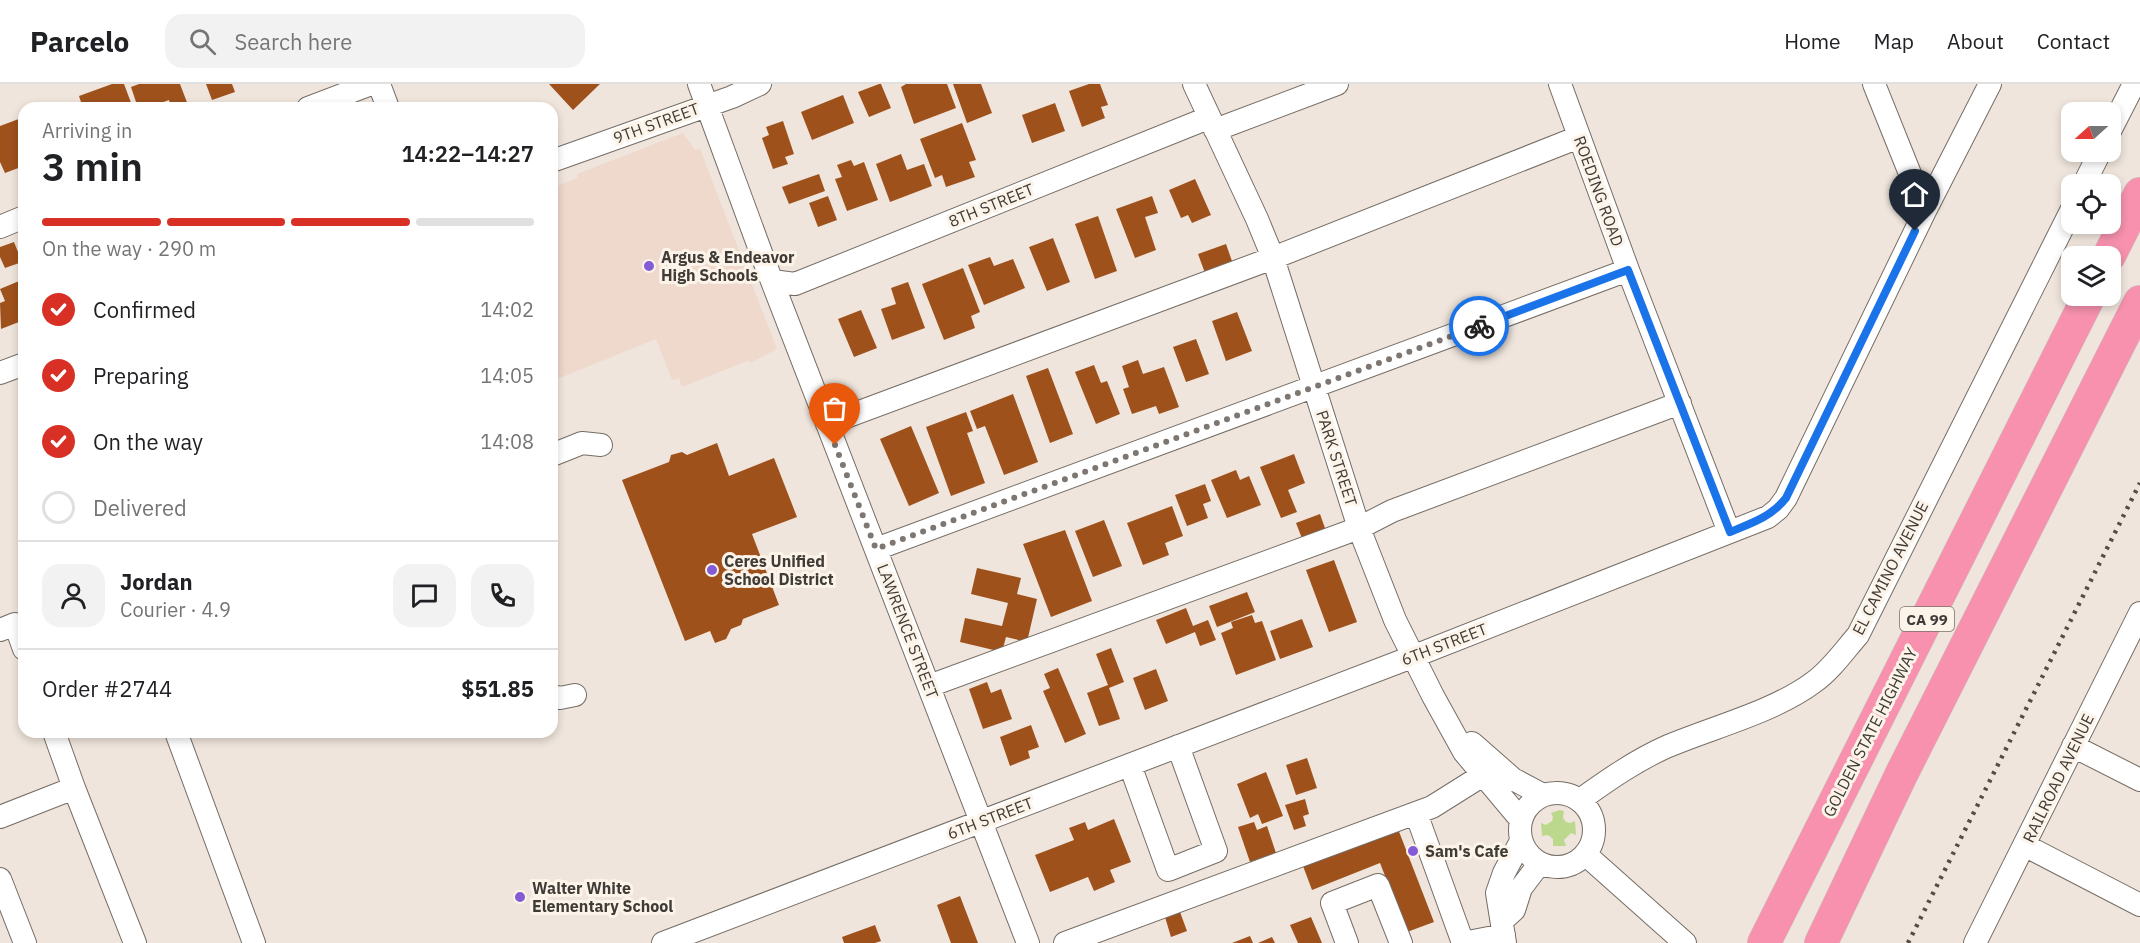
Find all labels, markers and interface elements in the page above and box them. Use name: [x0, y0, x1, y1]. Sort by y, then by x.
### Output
search box: [165, 14, 585, 68]
text: Parcelo: [30, 23, 129, 60]
icon: search: [186, 25, 219, 58]
text: Search here: [234, 27, 352, 56]
text: Home: [1784, 27, 1841, 55]
text: Map: [1874, 27, 1914, 55]
text: About: [1947, 27, 2004, 55]
text: Contact: [2037, 27, 2110, 55]
street label: 9TH STREET: [610, 98, 702, 148]
north arrow: [2061, 102, 2121, 162]
map controls: [2061, 102, 2121, 306]
text: Arriving in: [42, 117, 132, 144]
street label: ROEDING ROAD: [1570, 133, 1628, 249]
text: 14:22–14:27: [401, 139, 534, 168]
text: 3 min: [42, 141, 143, 192]
pin: [1889, 169, 1940, 231]
button: locate: [2061, 174, 2121, 234]
icon: home: [1898, 178, 1931, 211]
street label: 8TH STREET: [945, 179, 1037, 231]
text: On the way · 290 m: [42, 235, 216, 262]
button: layers: [2061, 246, 2121, 306]
place label: Argus & Endeavor High Schools: [661, 247, 795, 285]
marker: Argus & Endeavor High Schools: [642, 259, 656, 273]
icon: check: [42, 293, 75, 326]
text: Confirmed: [93, 295, 196, 324]
text: 14:02: [480, 296, 534, 323]
courier: [1449, 296, 1509, 356]
icon: bike: [1463, 310, 1496, 343]
icon: check: [42, 359, 75, 392]
text: Preparing: [93, 361, 188, 390]
text: 14:05: [480, 362, 534, 389]
pin: [809, 383, 860, 445]
icon: bag: [818, 392, 851, 425]
street label: PARK STREET: [1312, 408, 1362, 508]
icon: check: [42, 425, 75, 458]
text: On the way: [93, 427, 203, 456]
text: 14:08: [480, 428, 534, 455]
text: Delivered: [93, 493, 187, 522]
street label: EL CAMINO AVENUE: [1848, 498, 1932, 638]
place label: Ceres Unified School District: [724, 551, 834, 589]
street label: LAWRENCE STREET: [873, 561, 943, 701]
marker: Ceres Unified School District: [705, 563, 719, 577]
button: person: [42, 564, 105, 627]
button: chat: [393, 564, 456, 627]
button: phone: [471, 564, 534, 627]
text: Jordan: [120, 567, 193, 596]
text: Courier · 4.9: [120, 596, 231, 623]
road number: CA 99: [1900, 607, 1954, 631]
street label: 6TH STREET: [1398, 619, 1490, 669]
street label: GOLDEN STATE HIGHWAY: [1819, 643, 1922, 820]
text: Order #2744: [42, 674, 172, 703]
text: $51.85: [461, 674, 534, 703]
street label: RAILROAD AVENUE: [2018, 710, 2098, 846]
street label: 6TH STREET: [944, 793, 1036, 843]
place label: Sam's Cafe: [1425, 841, 1509, 861]
marker: Sam's Cafe: [1406, 844, 1420, 858]
place label: Walter White Elementary School: [532, 878, 673, 916]
marker: Walter White Elementary School: [513, 890, 527, 904]

